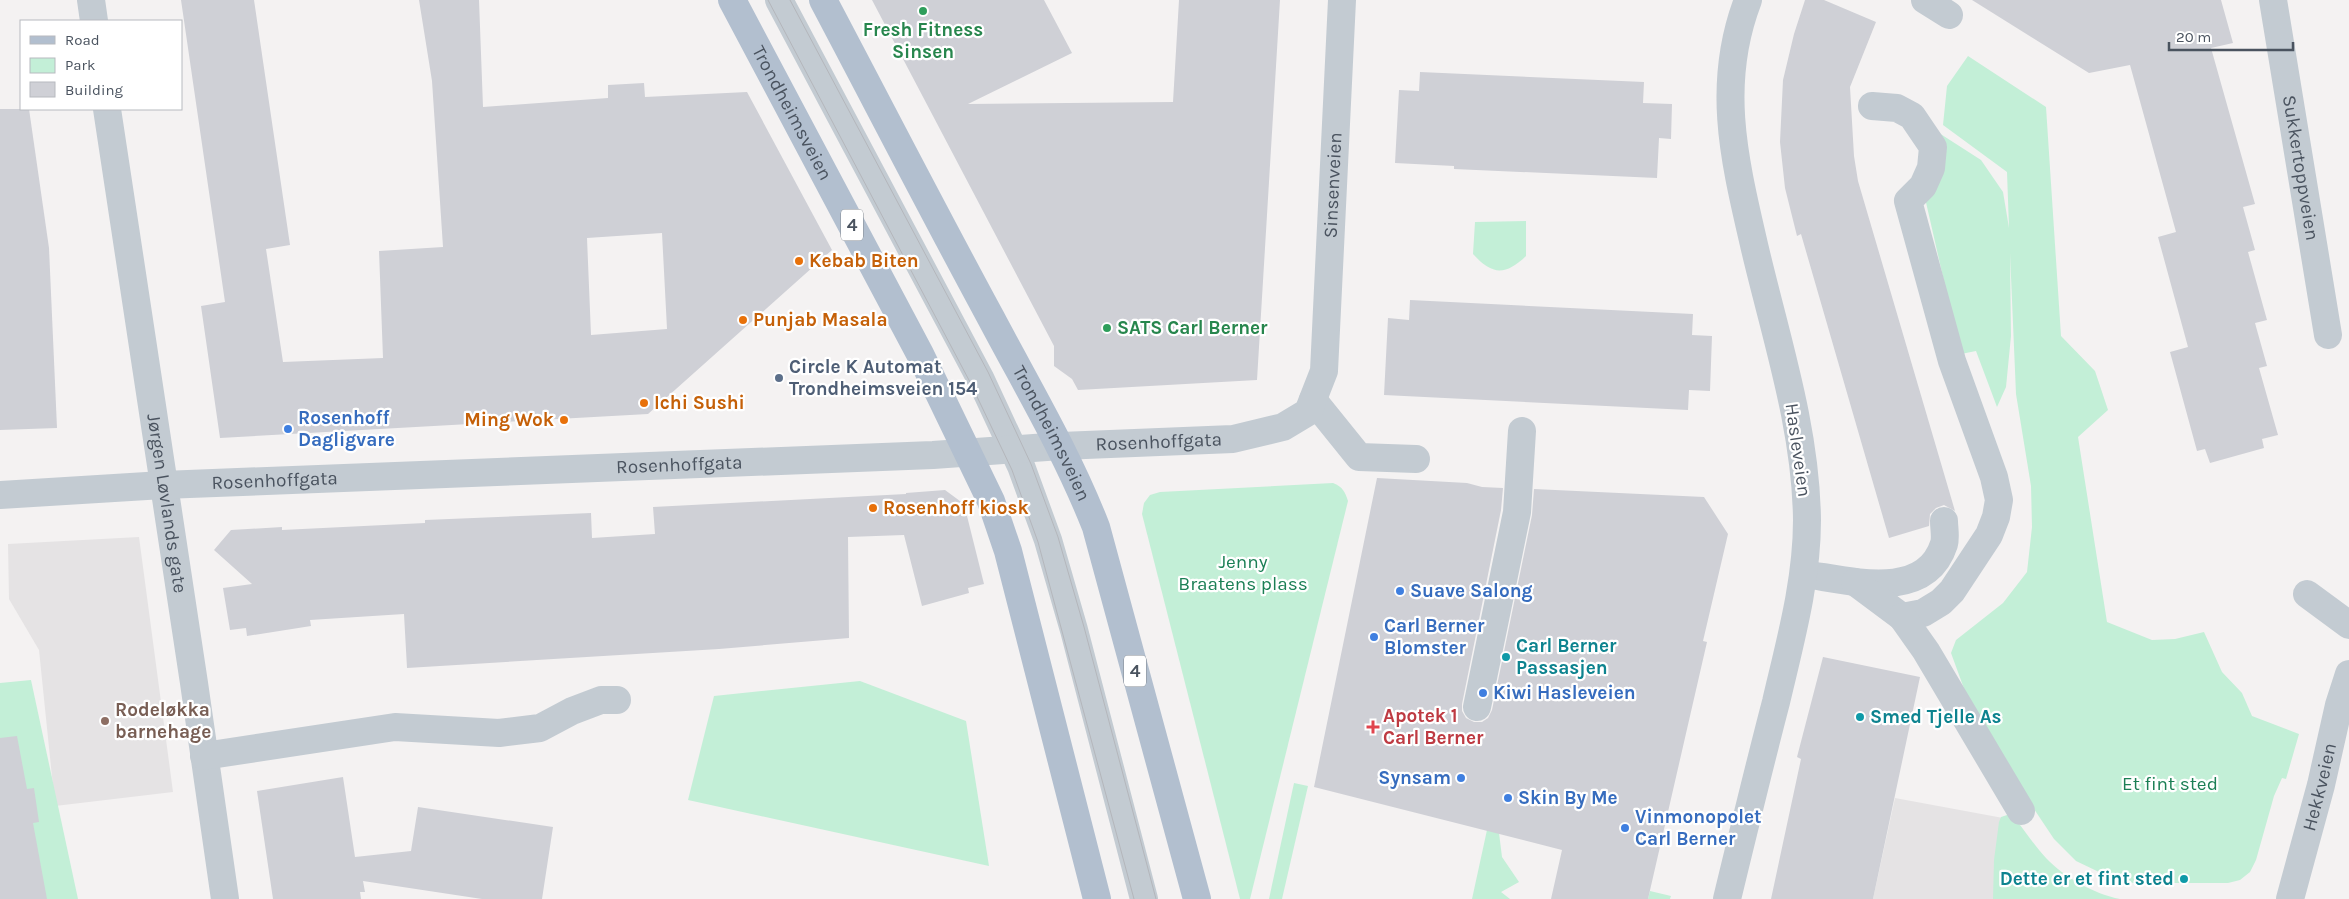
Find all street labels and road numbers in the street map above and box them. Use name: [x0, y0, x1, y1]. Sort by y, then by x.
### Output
street label: Trondheimsveien: [747, 42, 837, 184]
street label: Sukkertoppveien: [2278, 93, 2323, 242]
street label: Sinsenveien: [1319, 132, 1347, 239]
road number: 4: [841, 210, 863, 240]
street label: Trondheimsveien: [1008, 362, 1095, 504]
street label: Hasleveien: [1781, 402, 1815, 498]
street label: Jørgen Løvlands gate: [142, 412, 191, 595]
street label: Rosenhoffgata: [1095, 428, 1222, 456]
street label: Rosenhoffgata: [616, 451, 743, 478]
street label: Rosenhoffgata: [211, 467, 338, 494]
road number: 4: [1124, 656, 1146, 686]
street label: Hekkveien: [2298, 741, 2341, 833]

